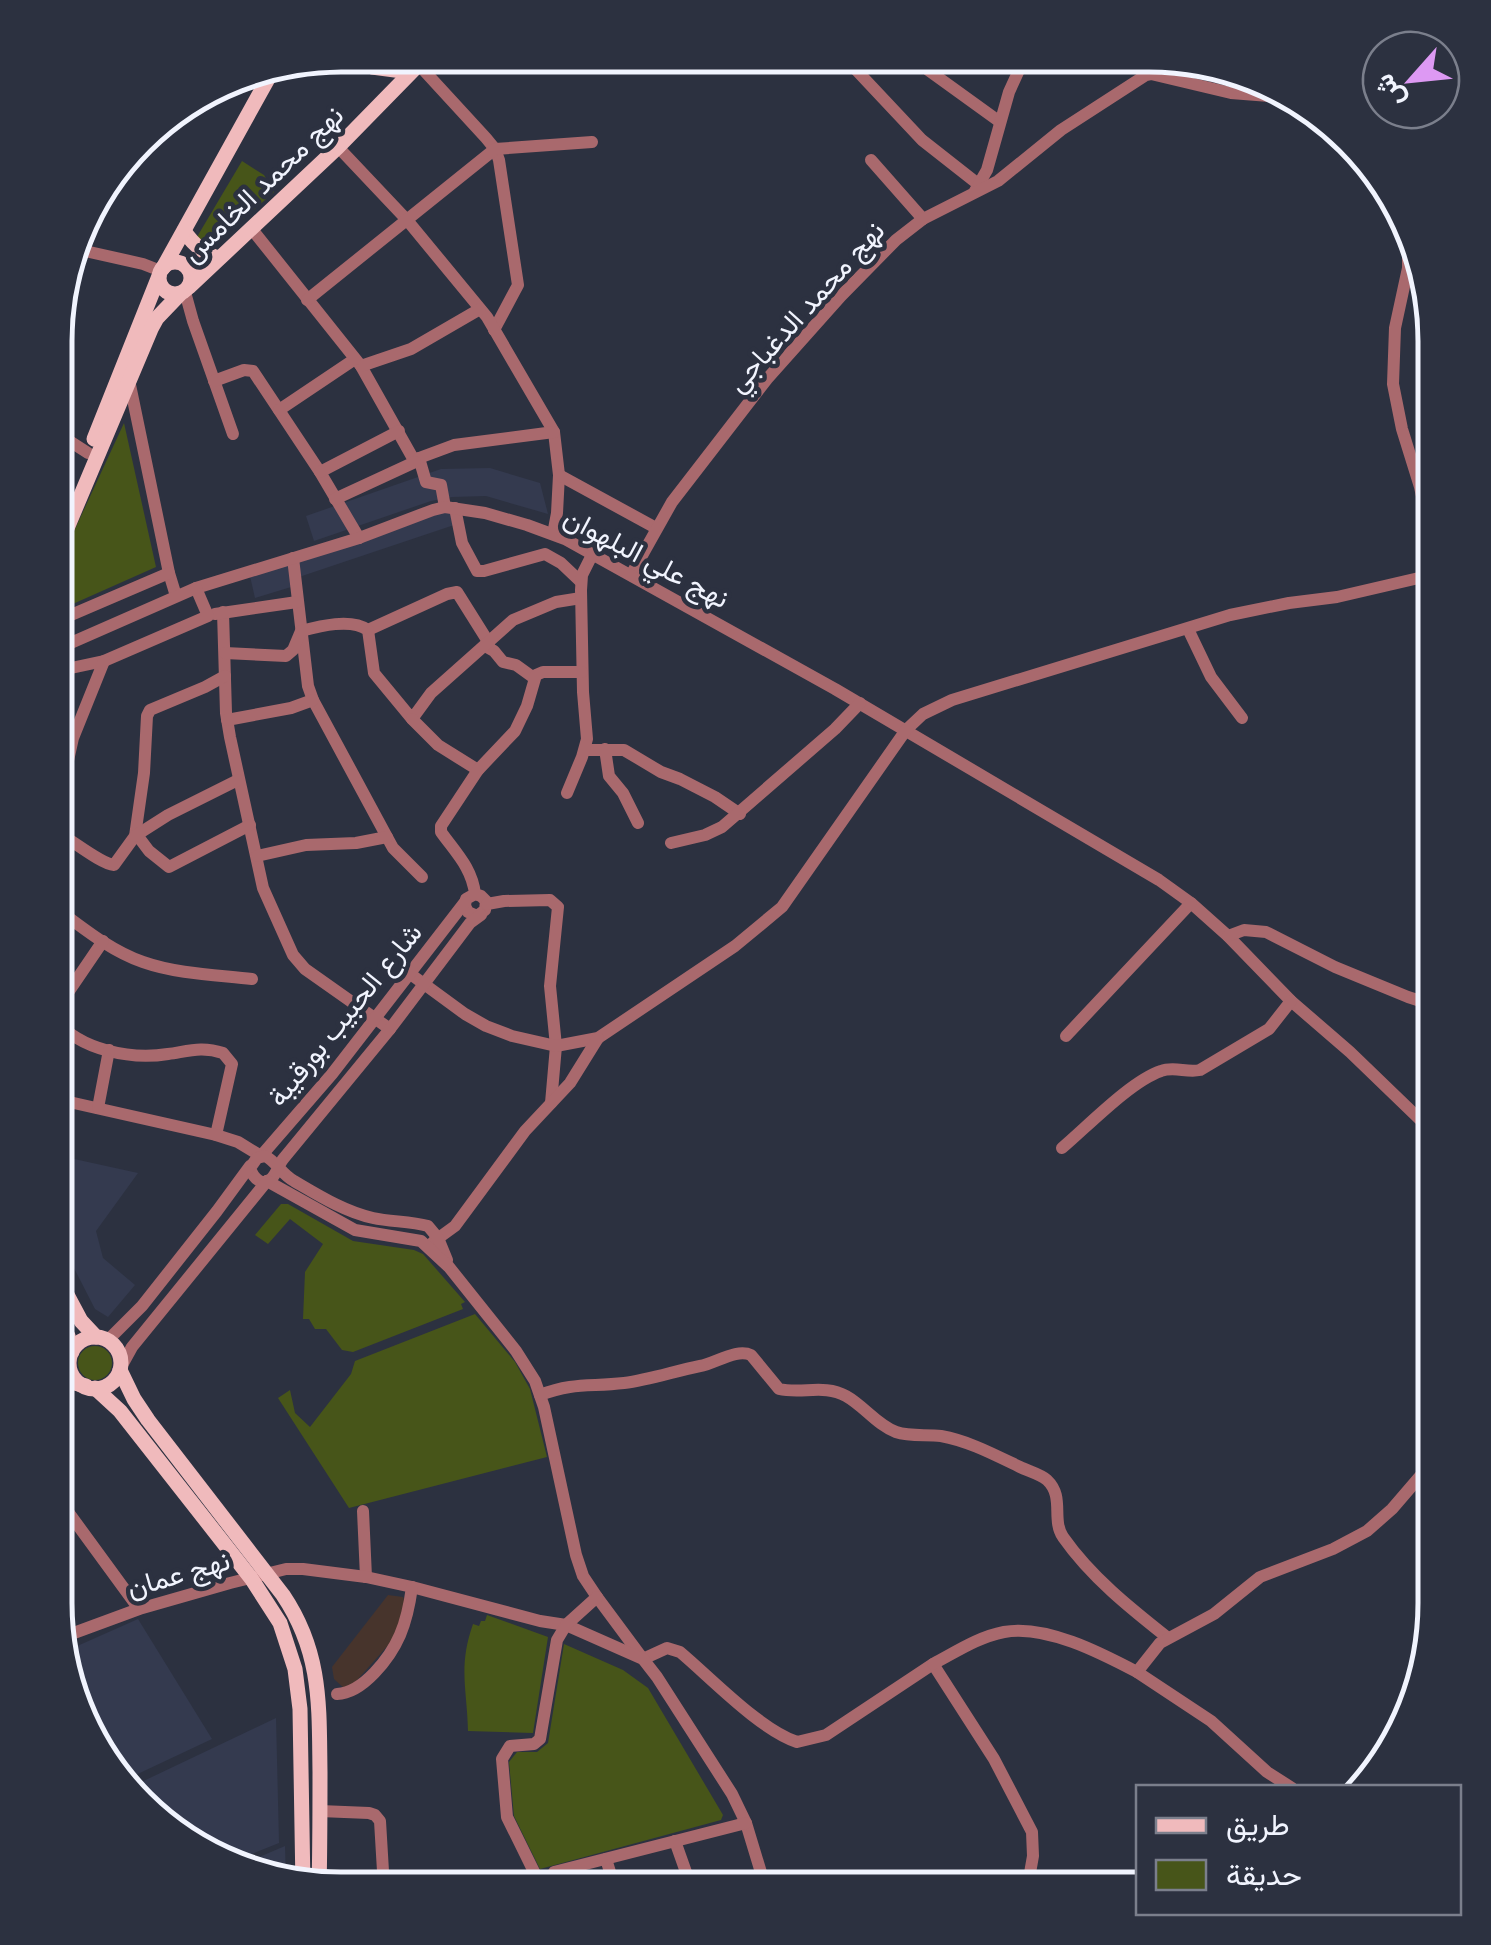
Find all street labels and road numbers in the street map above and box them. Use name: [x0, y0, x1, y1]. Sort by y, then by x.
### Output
street label: نهج محمد الخامس: [174, 97, 352, 271]
street label: نهج محمد الدغباجي: [719, 213, 896, 403]
street label: نهج علي البلهوان: [555, 499, 736, 621]
street label: شارع الحبيب بورقيبة: [259, 915, 430, 1114]
street label: نهج عمان: [122, 1542, 234, 1607]

